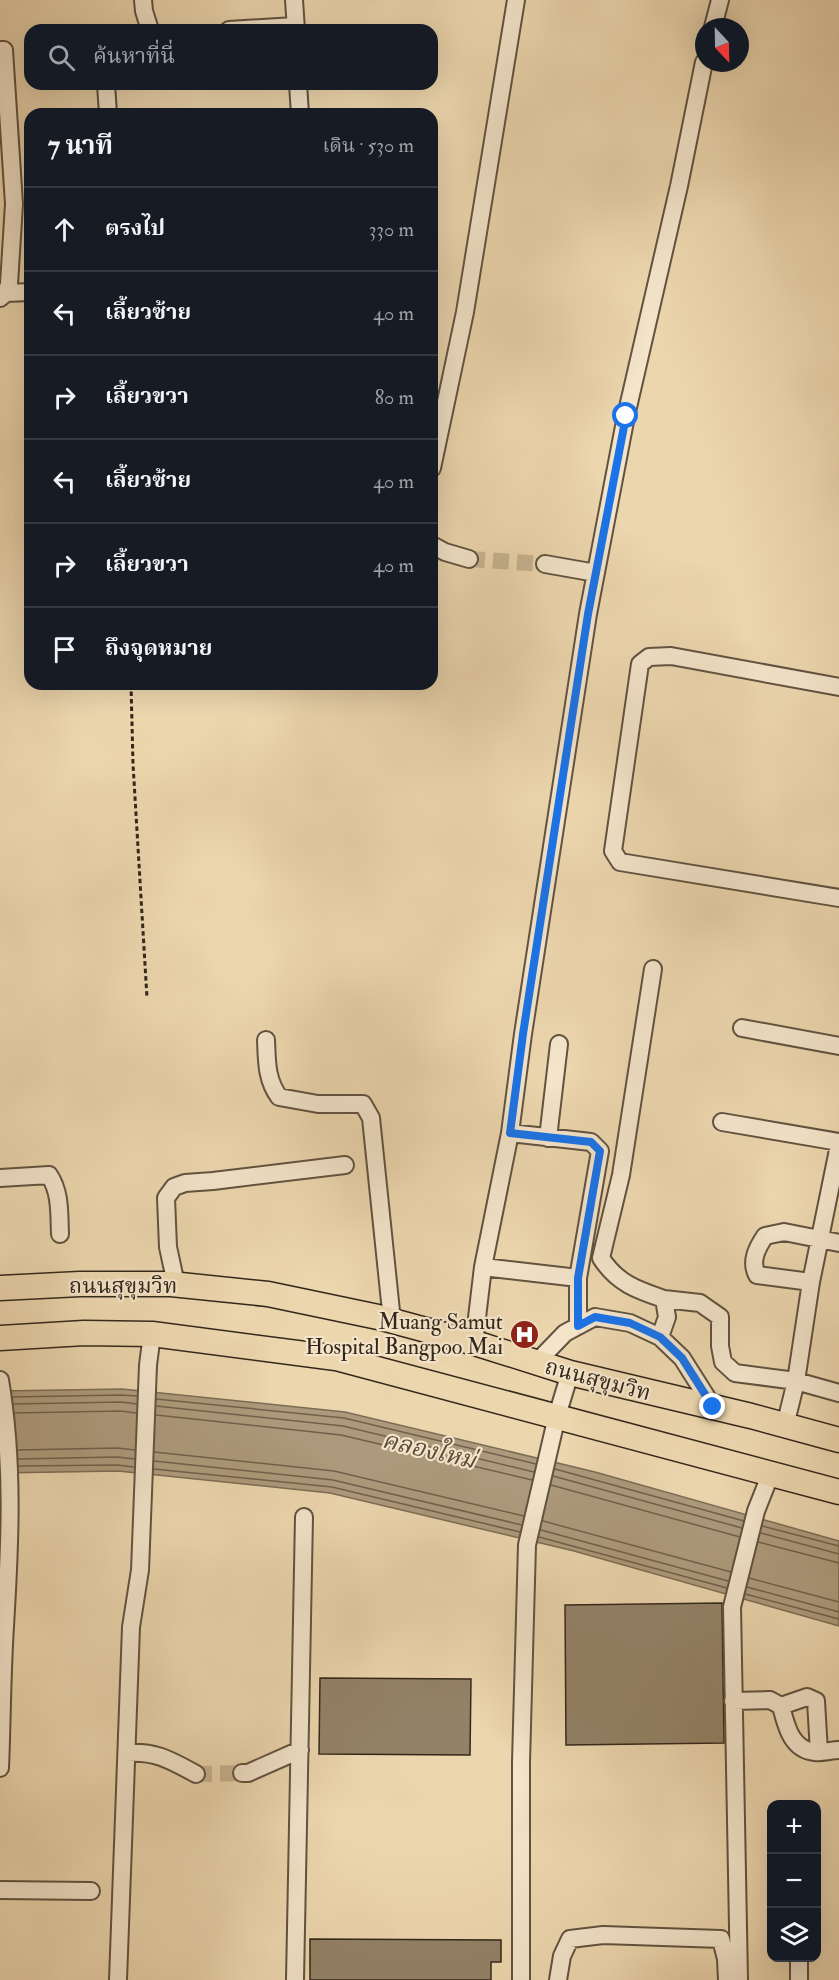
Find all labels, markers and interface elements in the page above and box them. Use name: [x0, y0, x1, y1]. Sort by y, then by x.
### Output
north arrow: [695, 18, 749, 72]
search box: [24, 24, 438, 90]
icon: search: [45, 41, 78, 74]
text: ค้นหาที่นี่: [93, 42, 175, 70]
text: 7 นาที: [48, 130, 113, 162]
text: เดิน · 530 m: [322, 133, 414, 158]
icon: ahead: [48, 213, 81, 246]
text: ตรงไป: [105, 214, 165, 242]
text: 330 m: [369, 217, 414, 242]
icon: left: [48, 297, 81, 330]
text: เลี้ยวซ้าย: [105, 298, 191, 326]
text: 40 m: [373, 301, 414, 326]
icon: right: [48, 381, 81, 414]
text: เลี้ยวขวา: [105, 382, 189, 410]
text: 80 m: [375, 385, 414, 410]
route start: [612, 402, 638, 428]
icon: left: [48, 465, 81, 498]
text: เลี้ยวซ้าย: [105, 466, 191, 494]
text: 40 m: [373, 469, 414, 494]
icon: right: [48, 549, 81, 582]
text: เลี้ยวขวา: [105, 550, 189, 578]
text: 40 m: [373, 553, 414, 578]
icon: arrive: [48, 633, 81, 666]
text: ถึงจุดหมาย: [105, 634, 212, 662]
street label: ถนนสุขุมวิท: [69, 1272, 177, 1300]
place label: Muang Samut Hospital Bangpoo Mai: [305, 1308, 503, 1362]
hospital icon: Muang Samut Hospital Bangpoo Mai: [508, 1318, 540, 1350]
street label: ถนนสุขุมวิท: [542, 1352, 654, 1408]
route end: [699, 1393, 725, 1419]
water label: คลองใหม่: [379, 1423, 482, 1477]
map controls: [767, 1800, 821, 1962]
button: +: [767, 1800, 821, 1854]
button: −: [767, 1854, 821, 1908]
button: layers: [767, 1908, 821, 1962]

